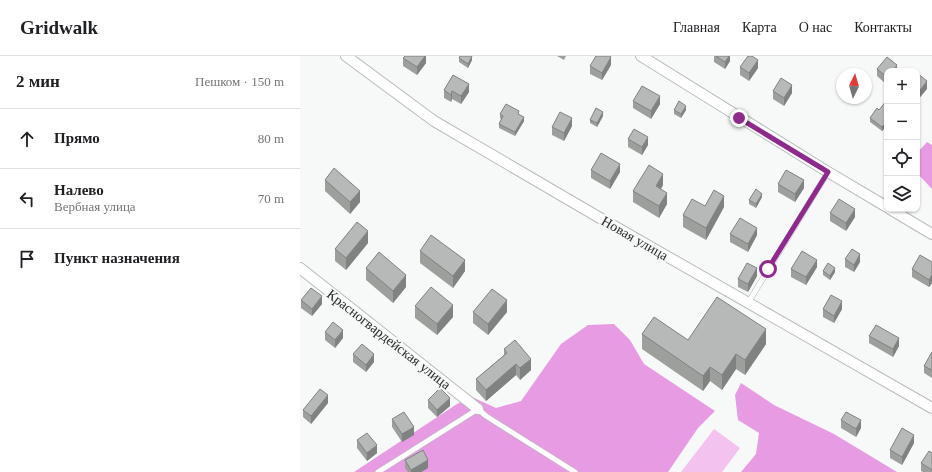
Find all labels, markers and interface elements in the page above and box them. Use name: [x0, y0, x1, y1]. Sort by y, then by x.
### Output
text: Gridwalk: [20, 17, 98, 38]
text: Главная: [673, 20, 720, 35]
text: Карта: [742, 20, 777, 35]
text: О нас: [799, 20, 832, 35]
text: Контакты: [854, 20, 912, 35]
north arrow: [836, 68, 872, 104]
map controls: [884, 68, 920, 212]
button: +: [884, 68, 920, 104]
text: 2 мин: [16, 72, 60, 91]
text: Пешком · 150 m: [195, 74, 284, 89]
button: −: [884, 104, 920, 140]
route end: [730, 109, 748, 127]
icon: ahead: [16, 128, 38, 150]
text: Прямо: [54, 130, 100, 146]
text: 80 m: [258, 131, 284, 146]
button: locate: [884, 140, 920, 176]
button: layers: [884, 176, 920, 212]
text: Налево: [54, 182, 104, 198]
icon: left: [16, 188, 38, 210]
text: 70 m: [258, 191, 284, 206]
text: Вербная улица: [54, 199, 136, 214]
street label: Новая улица: [599, 213, 671, 264]
icon: arrive: [16, 248, 38, 270]
text: Пункт назначения: [54, 250, 180, 266]
route start: [759, 260, 777, 278]
street label: Красногвардейская улица: [324, 286, 454, 393]

